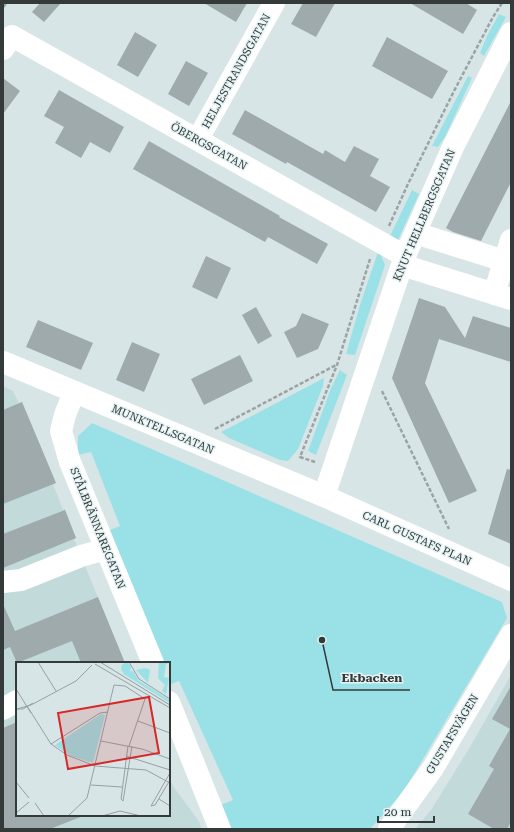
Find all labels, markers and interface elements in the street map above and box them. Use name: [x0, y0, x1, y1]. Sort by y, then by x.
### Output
street label: HELJESTRANDSGATAN: [199, 11, 274, 131]
street label: ÖBERGSGATAN: [168, 119, 250, 173]
street label: KNUT HELLBERGSGATAN: [391, 147, 458, 283]
street label: MUNKTELLSGATAN: [110, 402, 216, 457]
street label: STÅLBRÄNNAREGATAN: [67, 465, 129, 591]
street label: CARL GUSTAFS PLAN: [360, 509, 474, 568]
inset map: [16, 662, 170, 816]
callout: Ekbacken: [333, 666, 410, 690]
text: Ekbacken: [342, 671, 402, 685]
street label: GUSTAFSVÄGEN: [423, 691, 481, 777]
scale bar: [378, 798, 434, 824]
text: 20 m: [384, 805, 411, 819]

